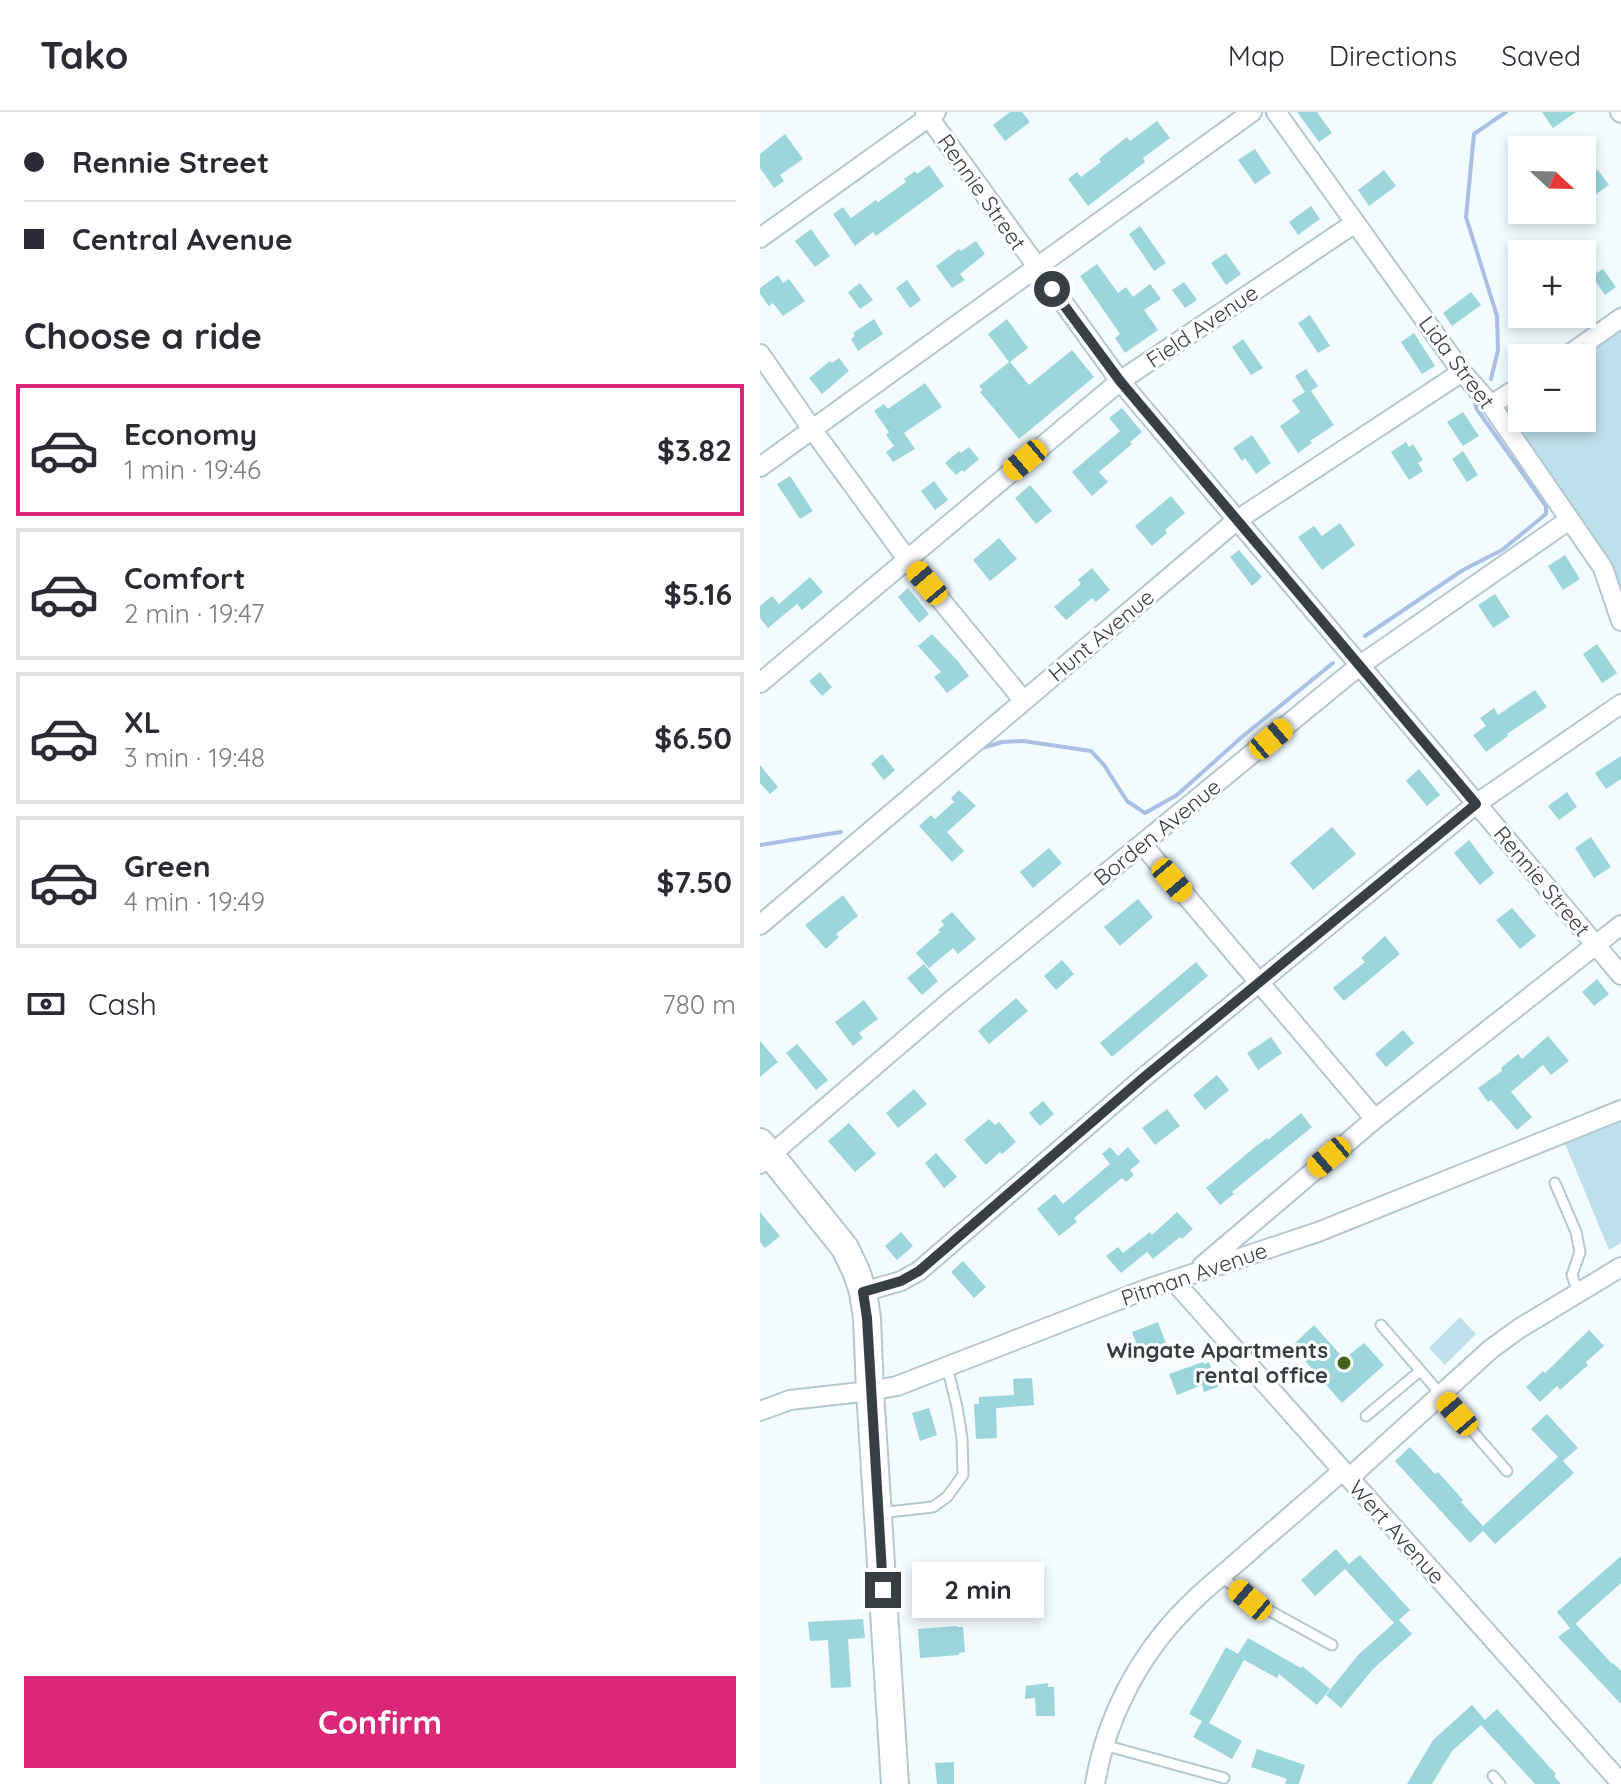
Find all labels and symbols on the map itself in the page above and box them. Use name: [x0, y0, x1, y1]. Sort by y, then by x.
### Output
street label: Rennie Street: [932, 128, 1032, 256]
north arrow: [1508, 136, 1596, 224]
route start: [1034, 271, 1070, 307]
street label: Field Avenue: [1141, 278, 1263, 374]
street label: Lida Street: [1413, 310, 1501, 414]
car: [999, 435, 1051, 485]
car: [902, 557, 952, 609]
street label: Hunt Avenue: [1042, 583, 1160, 687]
car: [1245, 714, 1297, 764]
street label: Borden Avenue: [1088, 772, 1226, 892]
street label: Rennie Street: [1488, 820, 1596, 942]
car: [1147, 854, 1197, 906]
car: [1303, 1132, 1355, 1182]
street label: Pitman Avenue: [1117, 1236, 1271, 1312]
place label: Wingate Apartments rental office: [1107, 1336, 1328, 1389]
marker: Wingate Apartments rental office: [1335, 1354, 1353, 1372]
car: [1432, 1388, 1482, 1440]
street label: Wert Avenue: [1343, 1474, 1451, 1590]
callout: 2 min: [911, 1562, 1043, 1618]
route end: [865, 1572, 901, 1608]
car: [1224, 1575, 1276, 1625]

